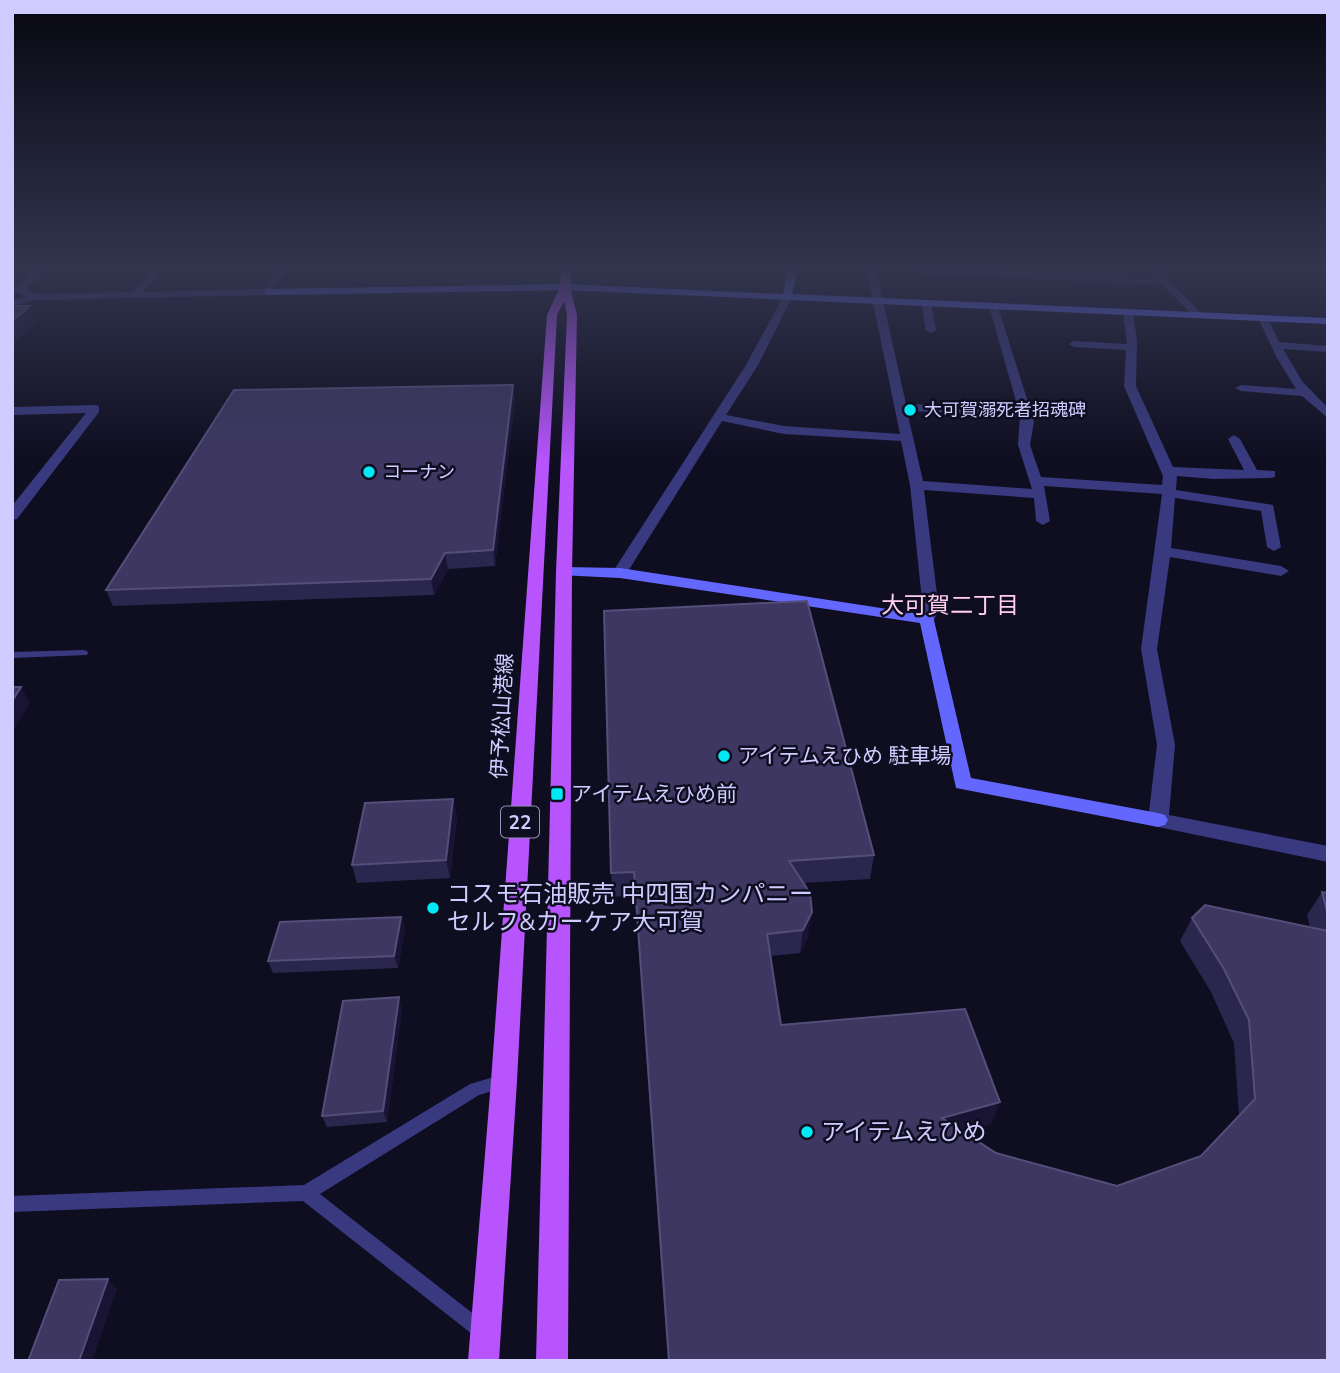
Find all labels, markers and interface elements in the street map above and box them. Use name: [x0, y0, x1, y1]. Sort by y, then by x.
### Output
place label: 大可賀溺死者招魂碑: [924, 398, 1086, 422]
marker: 大可賀溺死者招魂碑: [902, 402, 918, 418]
place label: コーナン: [383, 460, 455, 484]
marker: コーナン: [361, 464, 377, 480]
district label: 大可賀二丁目: [881, 590, 1019, 621]
street label: 伊予松山港線: [485, 652, 519, 780]
place label: アイテムえひめ 駐車場: [738, 742, 951, 770]
marker: アイテムえひめ 駐車場: [716, 748, 732, 764]
place label: アイテムえひめ前: [571, 780, 737, 808]
marker: アイテムえひめ前: [549, 786, 565, 802]
road number: 22: [501, 806, 539, 838]
place label: コスモ石油販売 中四国カンパニー セルフ&カーケア大可賀: [447, 878, 813, 938]
marker: コスモ石油販売 中四国カンパニー セルフ&カーケア大可賀: [425, 900, 441, 916]
place label: アイテムえひめ: [821, 1116, 987, 1148]
marker: アイテムえひめ: [799, 1124, 815, 1140]

